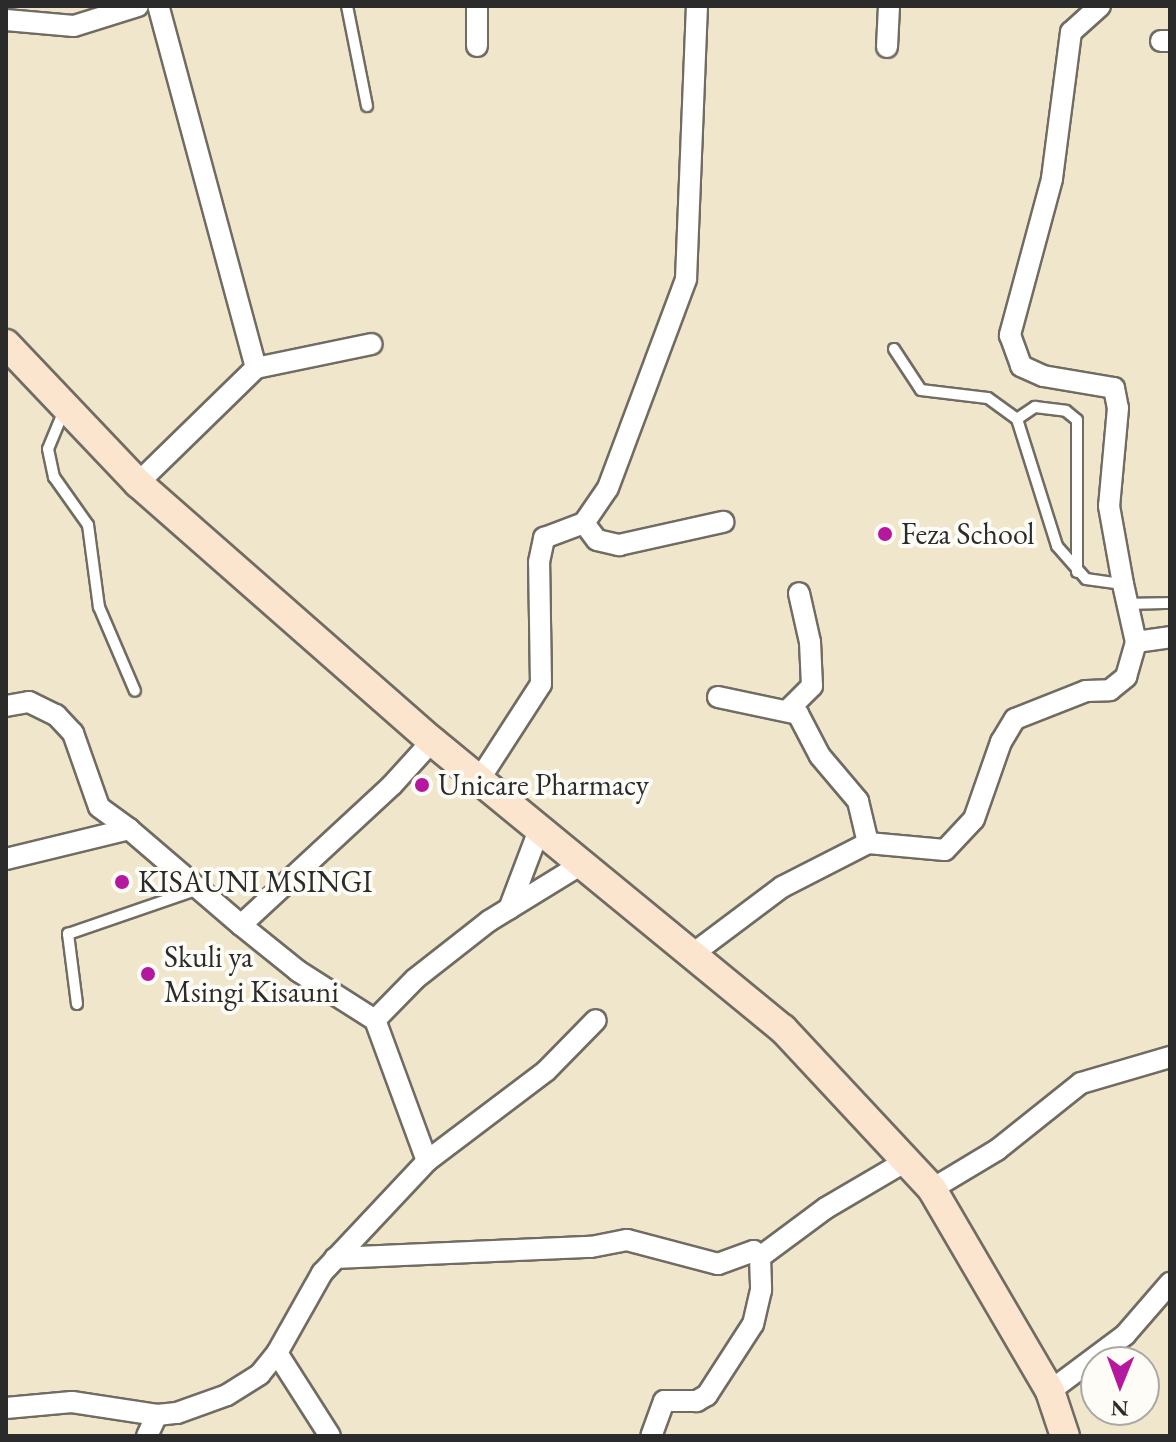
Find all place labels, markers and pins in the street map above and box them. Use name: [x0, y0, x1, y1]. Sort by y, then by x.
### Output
place label: Feza School: [901, 516, 1034, 552]
marker: Feza School: [876, 525, 894, 543]
place label: Unicare Pharmacy: [438, 767, 649, 803]
marker: Unicare Pharmacy: [413, 776, 431, 794]
place label: KISAUNI MSINGI: [138, 864, 372, 900]
marker: KISAUNI MSINGI: [113, 873, 131, 891]
place label: Skuli ya Msingi Kisauni: [164, 939, 339, 1010]
marker: Skuli ya Msingi Kisauni: [139, 965, 157, 983]

